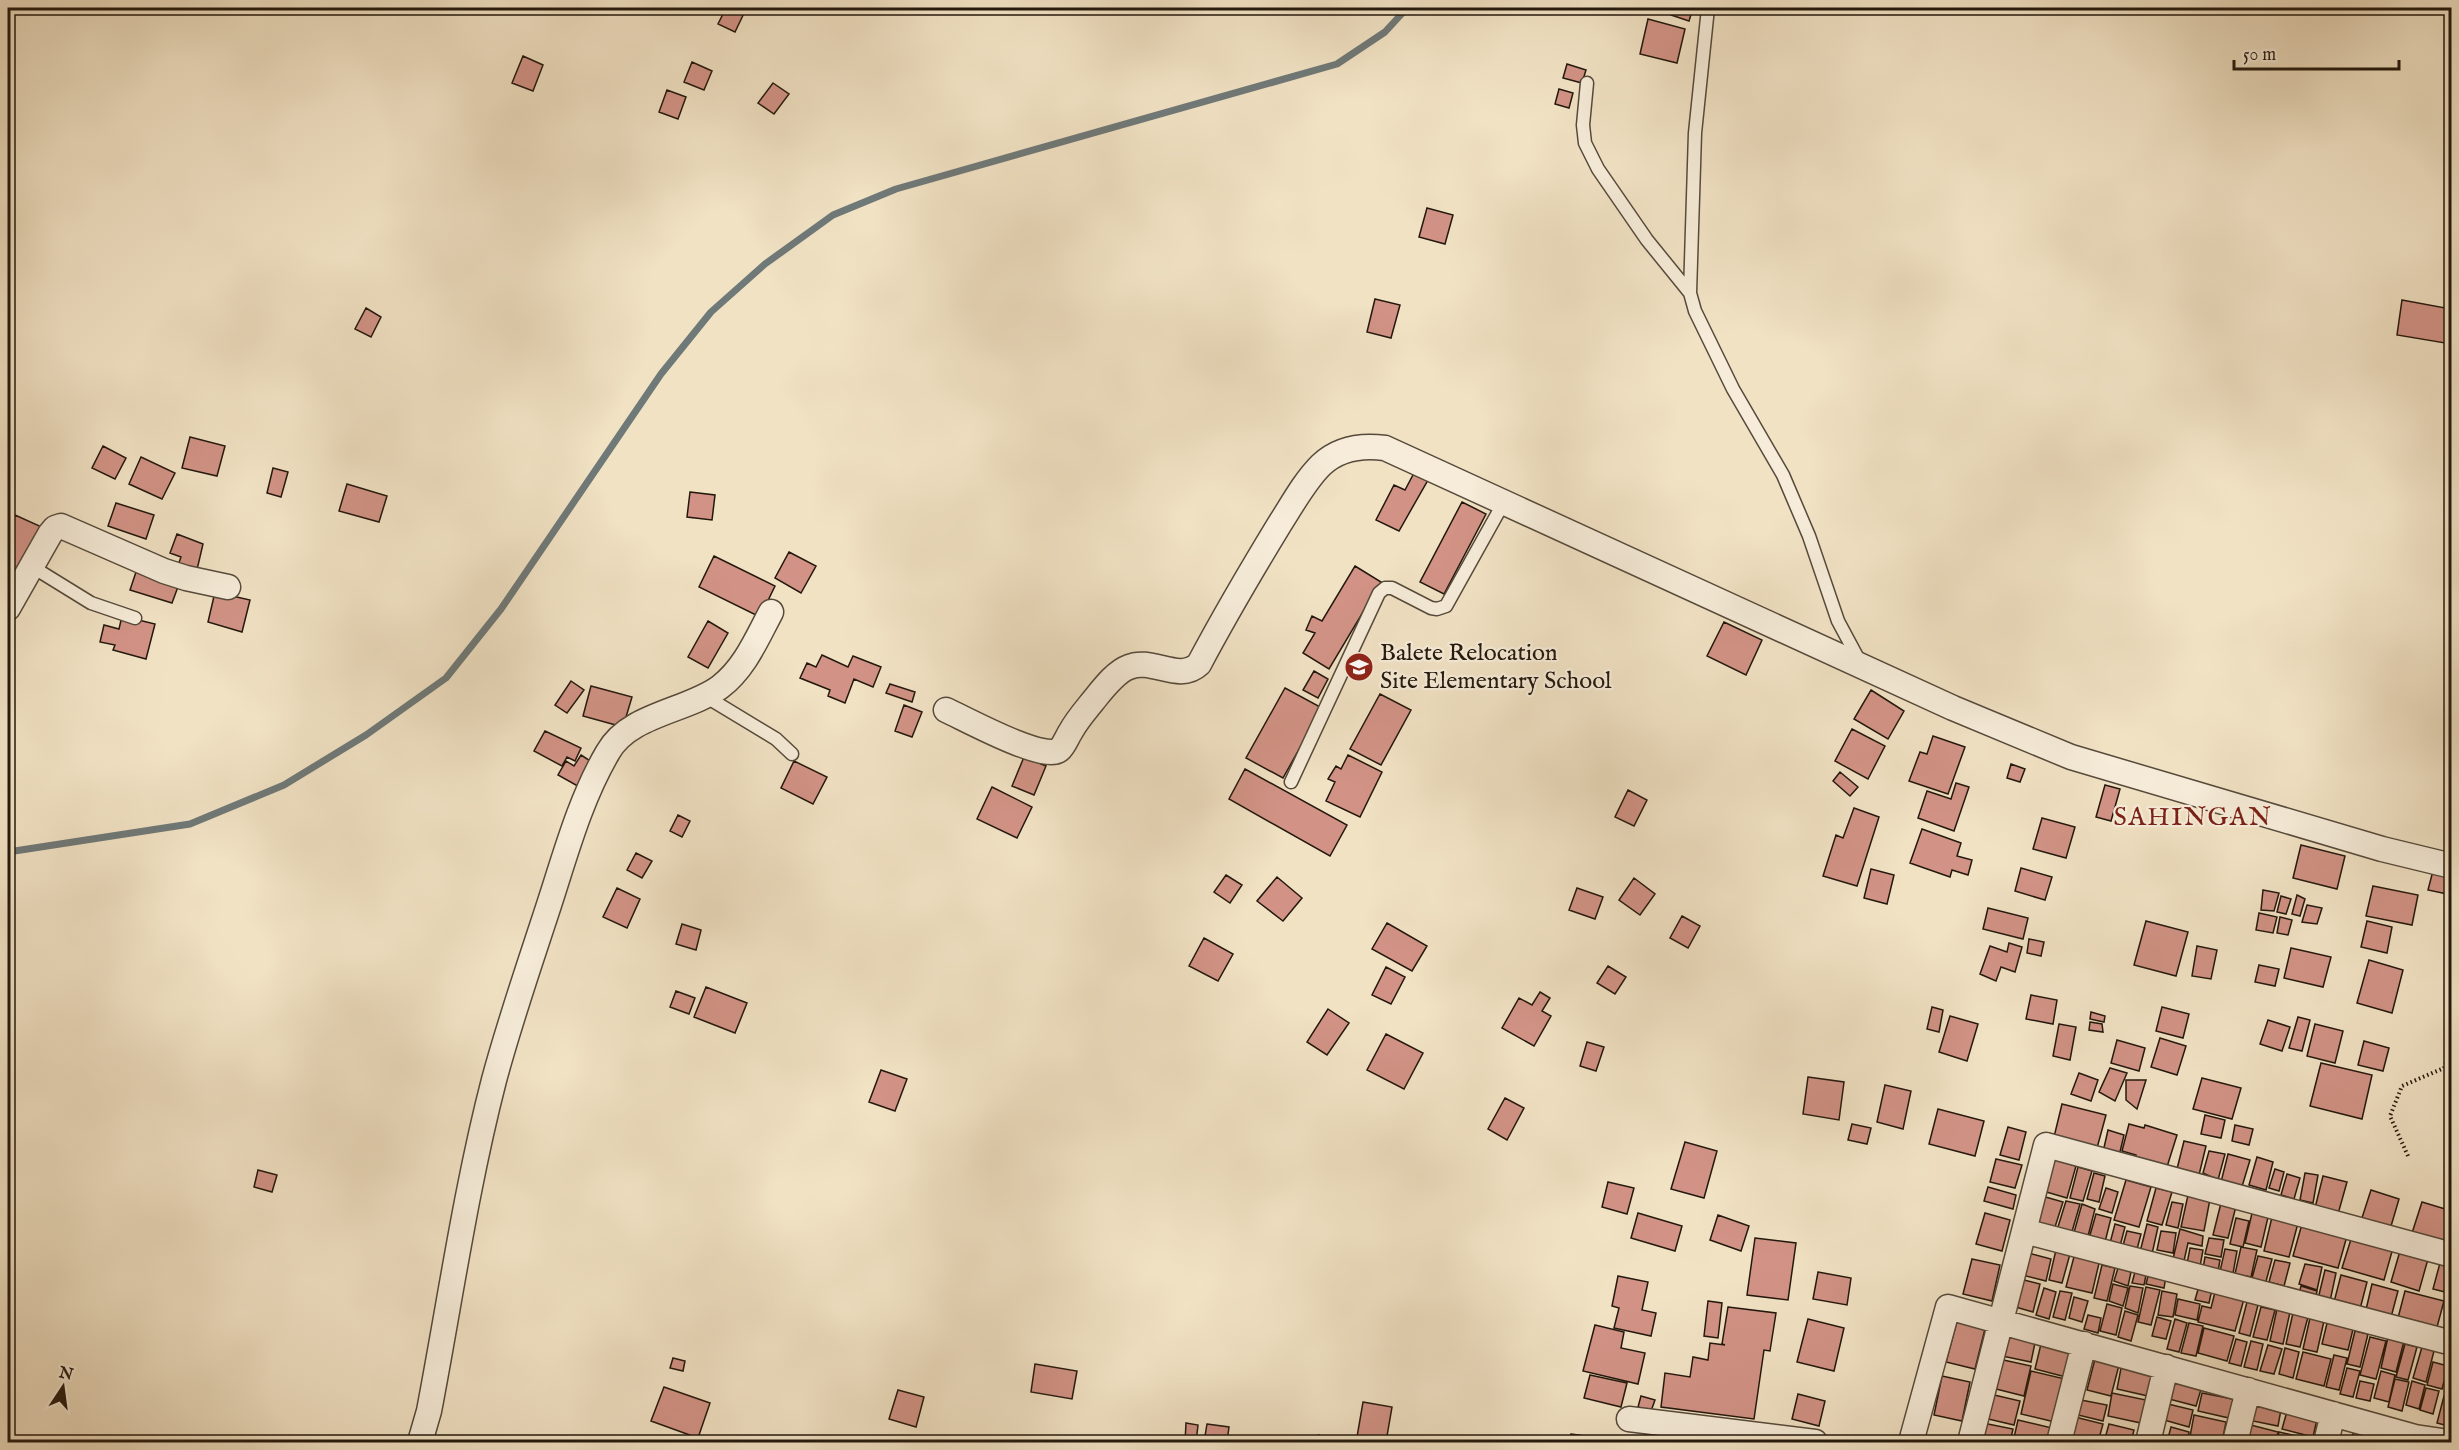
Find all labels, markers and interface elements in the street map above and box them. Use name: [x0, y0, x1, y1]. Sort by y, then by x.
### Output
scale bar: [2234, 33, 2399, 71]
text: 50 m: [2243, 44, 2276, 67]
place label: Balete Relocation Site Elementary School: [1380, 638, 1612, 697]
school or university icon: Balete Relocation Site Elementary School: [1343, 651, 1375, 683]
district label: SAHINGAN: [2113, 801, 2273, 834]
north arrow: [33, 1357, 93, 1417]
text: N: [56, 1363, 75, 1386]

